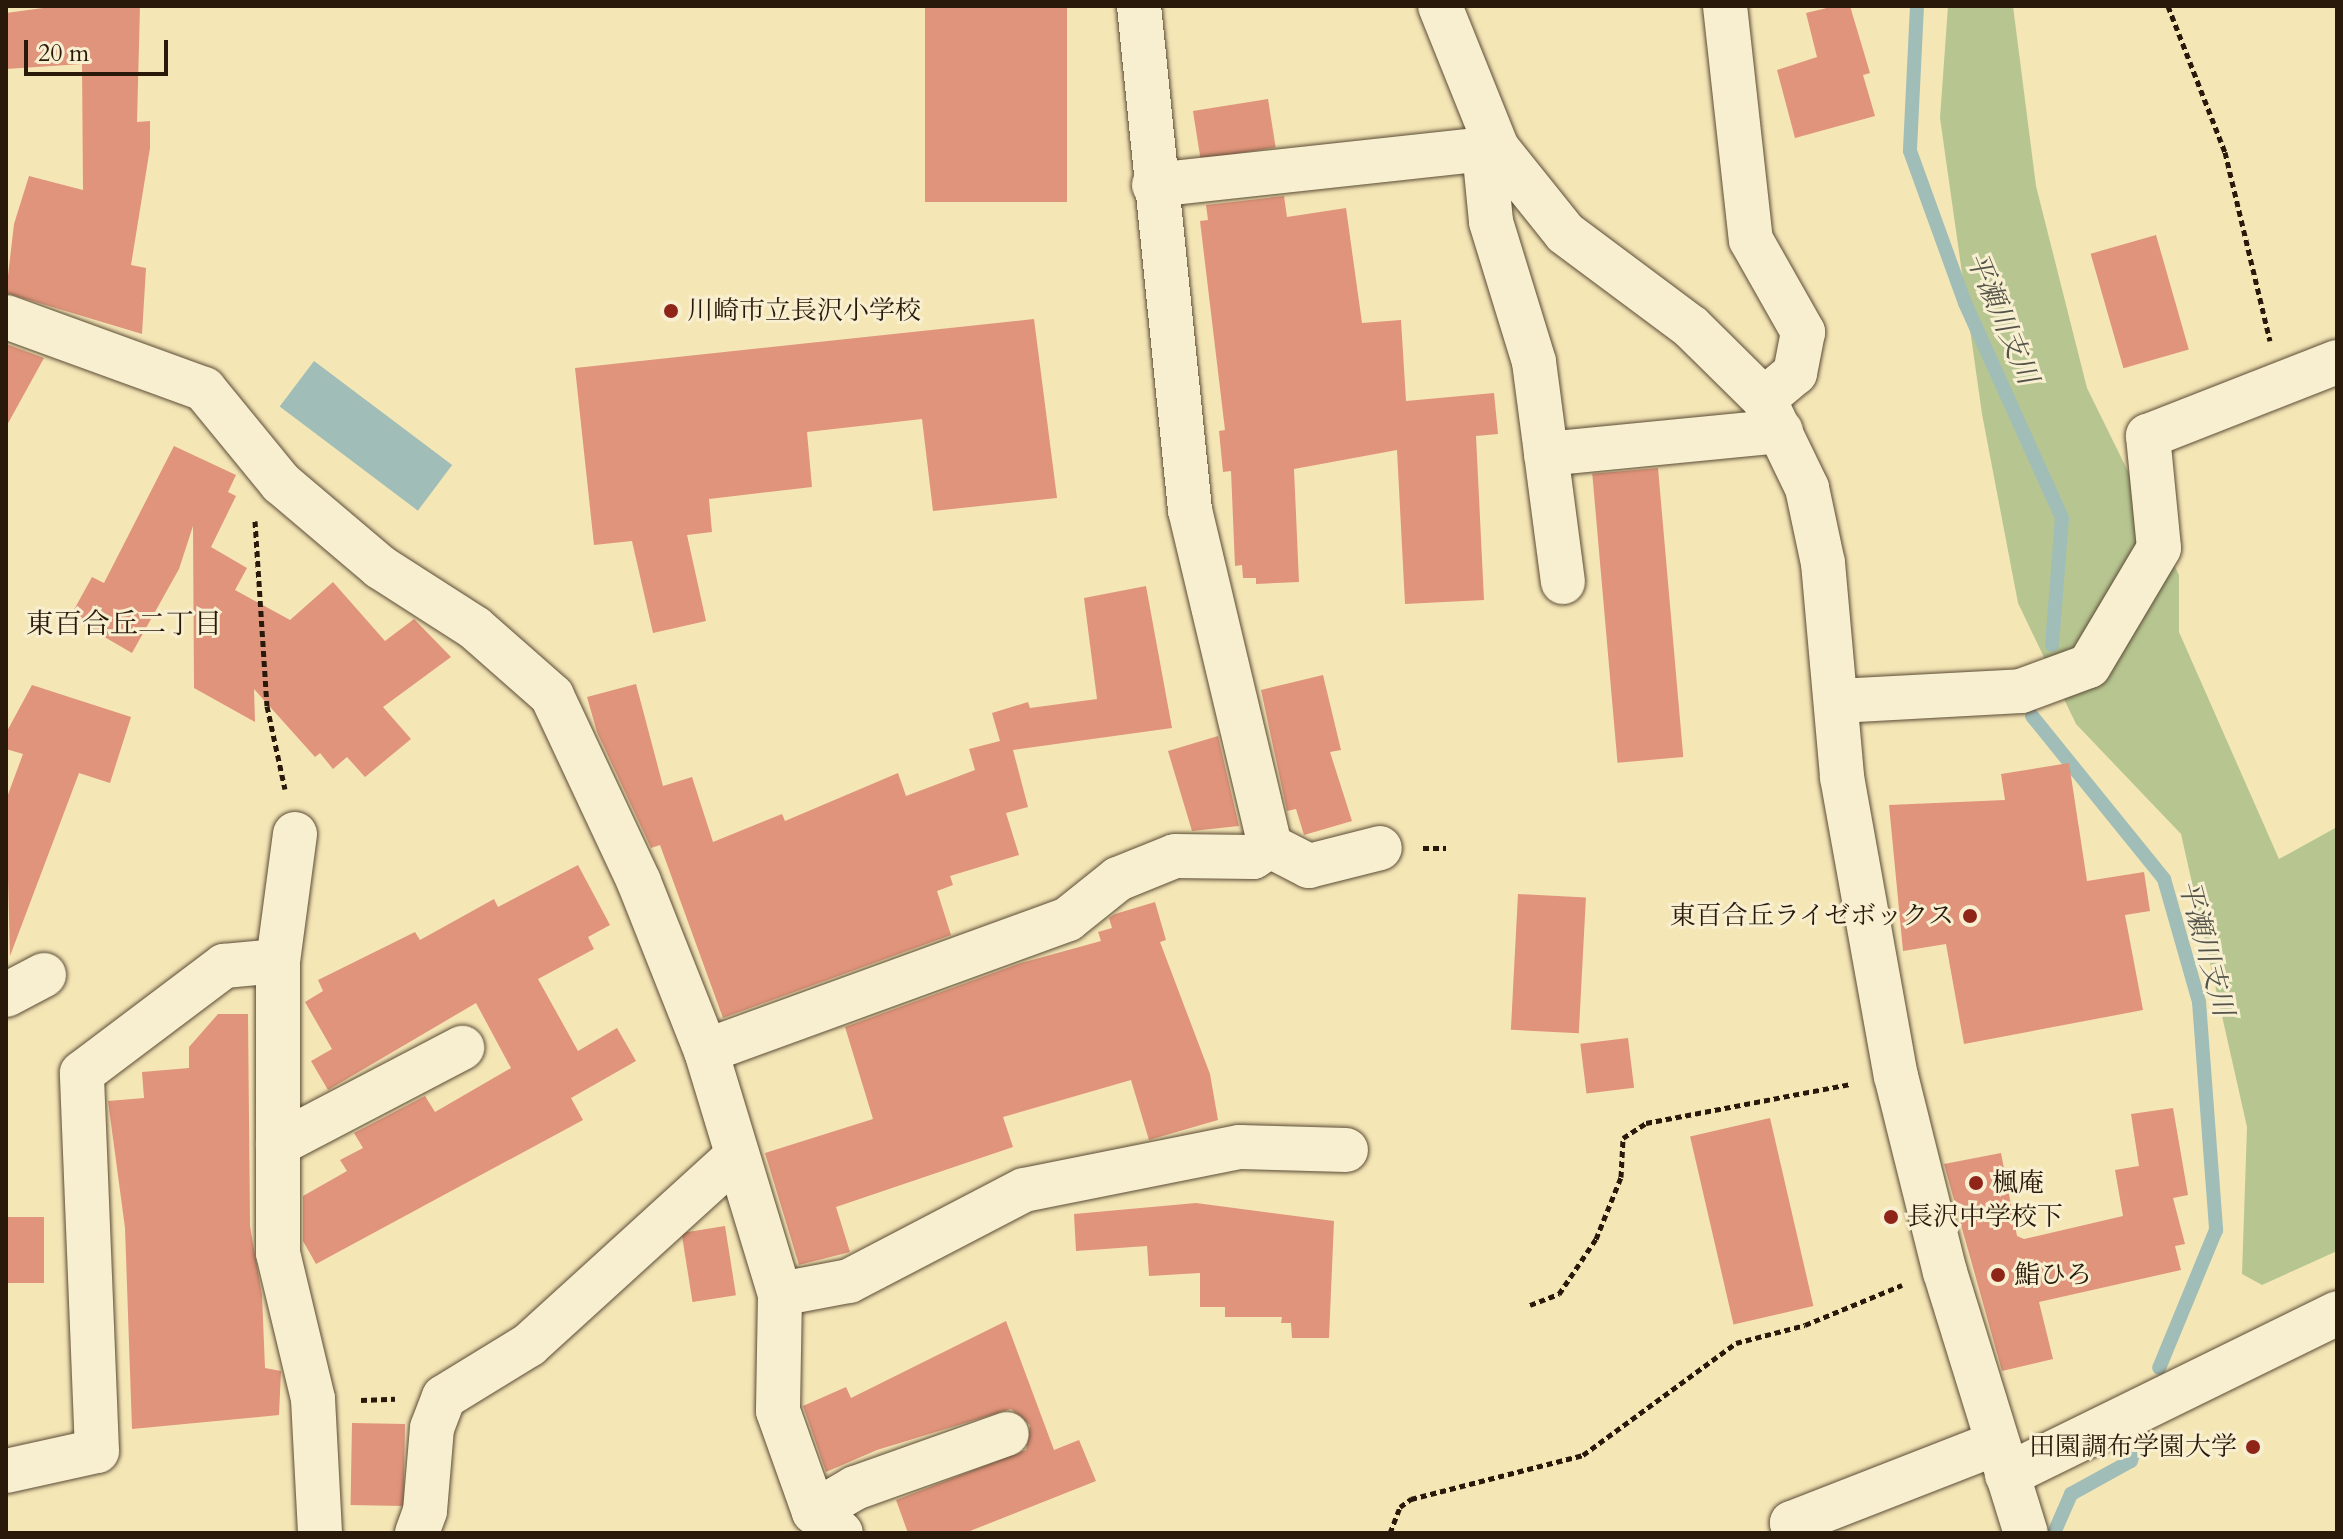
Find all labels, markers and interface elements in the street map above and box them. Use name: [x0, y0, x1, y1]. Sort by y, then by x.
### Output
scale bar: [28, 24, 172, 74]
text: 20 m: [38, 37, 89, 70]
water label: 平瀬川支川: [1959, 247, 2045, 389]
place label: 川崎市立長沢小学校: [687, 295, 921, 327]
marker: 川崎市立長沢小学校: [662, 302, 680, 320]
district label: 東百合丘二丁目: [26, 607, 222, 641]
water label: 平瀬川支川: [2172, 876, 2240, 1020]
place label: 東百合丘ライゼボックス: [1668, 900, 1954, 932]
marker: 東百合丘ライゼボックス: [1961, 907, 1979, 925]
place label: 楓庵: [1992, 1167, 2044, 1199]
marker: 楓庵: [1967, 1174, 1985, 1192]
place label: 長沢中学校下: [1907, 1201, 2063, 1233]
marker: 長沢中学校下: [1882, 1208, 1900, 1226]
place label: 鮨ひろ: [2014, 1259, 2092, 1291]
marker: 鮨ひろ: [1989, 1266, 2007, 1284]
place label: 田園調布学園大学: [2029, 1431, 2237, 1463]
marker: 田園調布学園大学: [2244, 1438, 2262, 1456]

